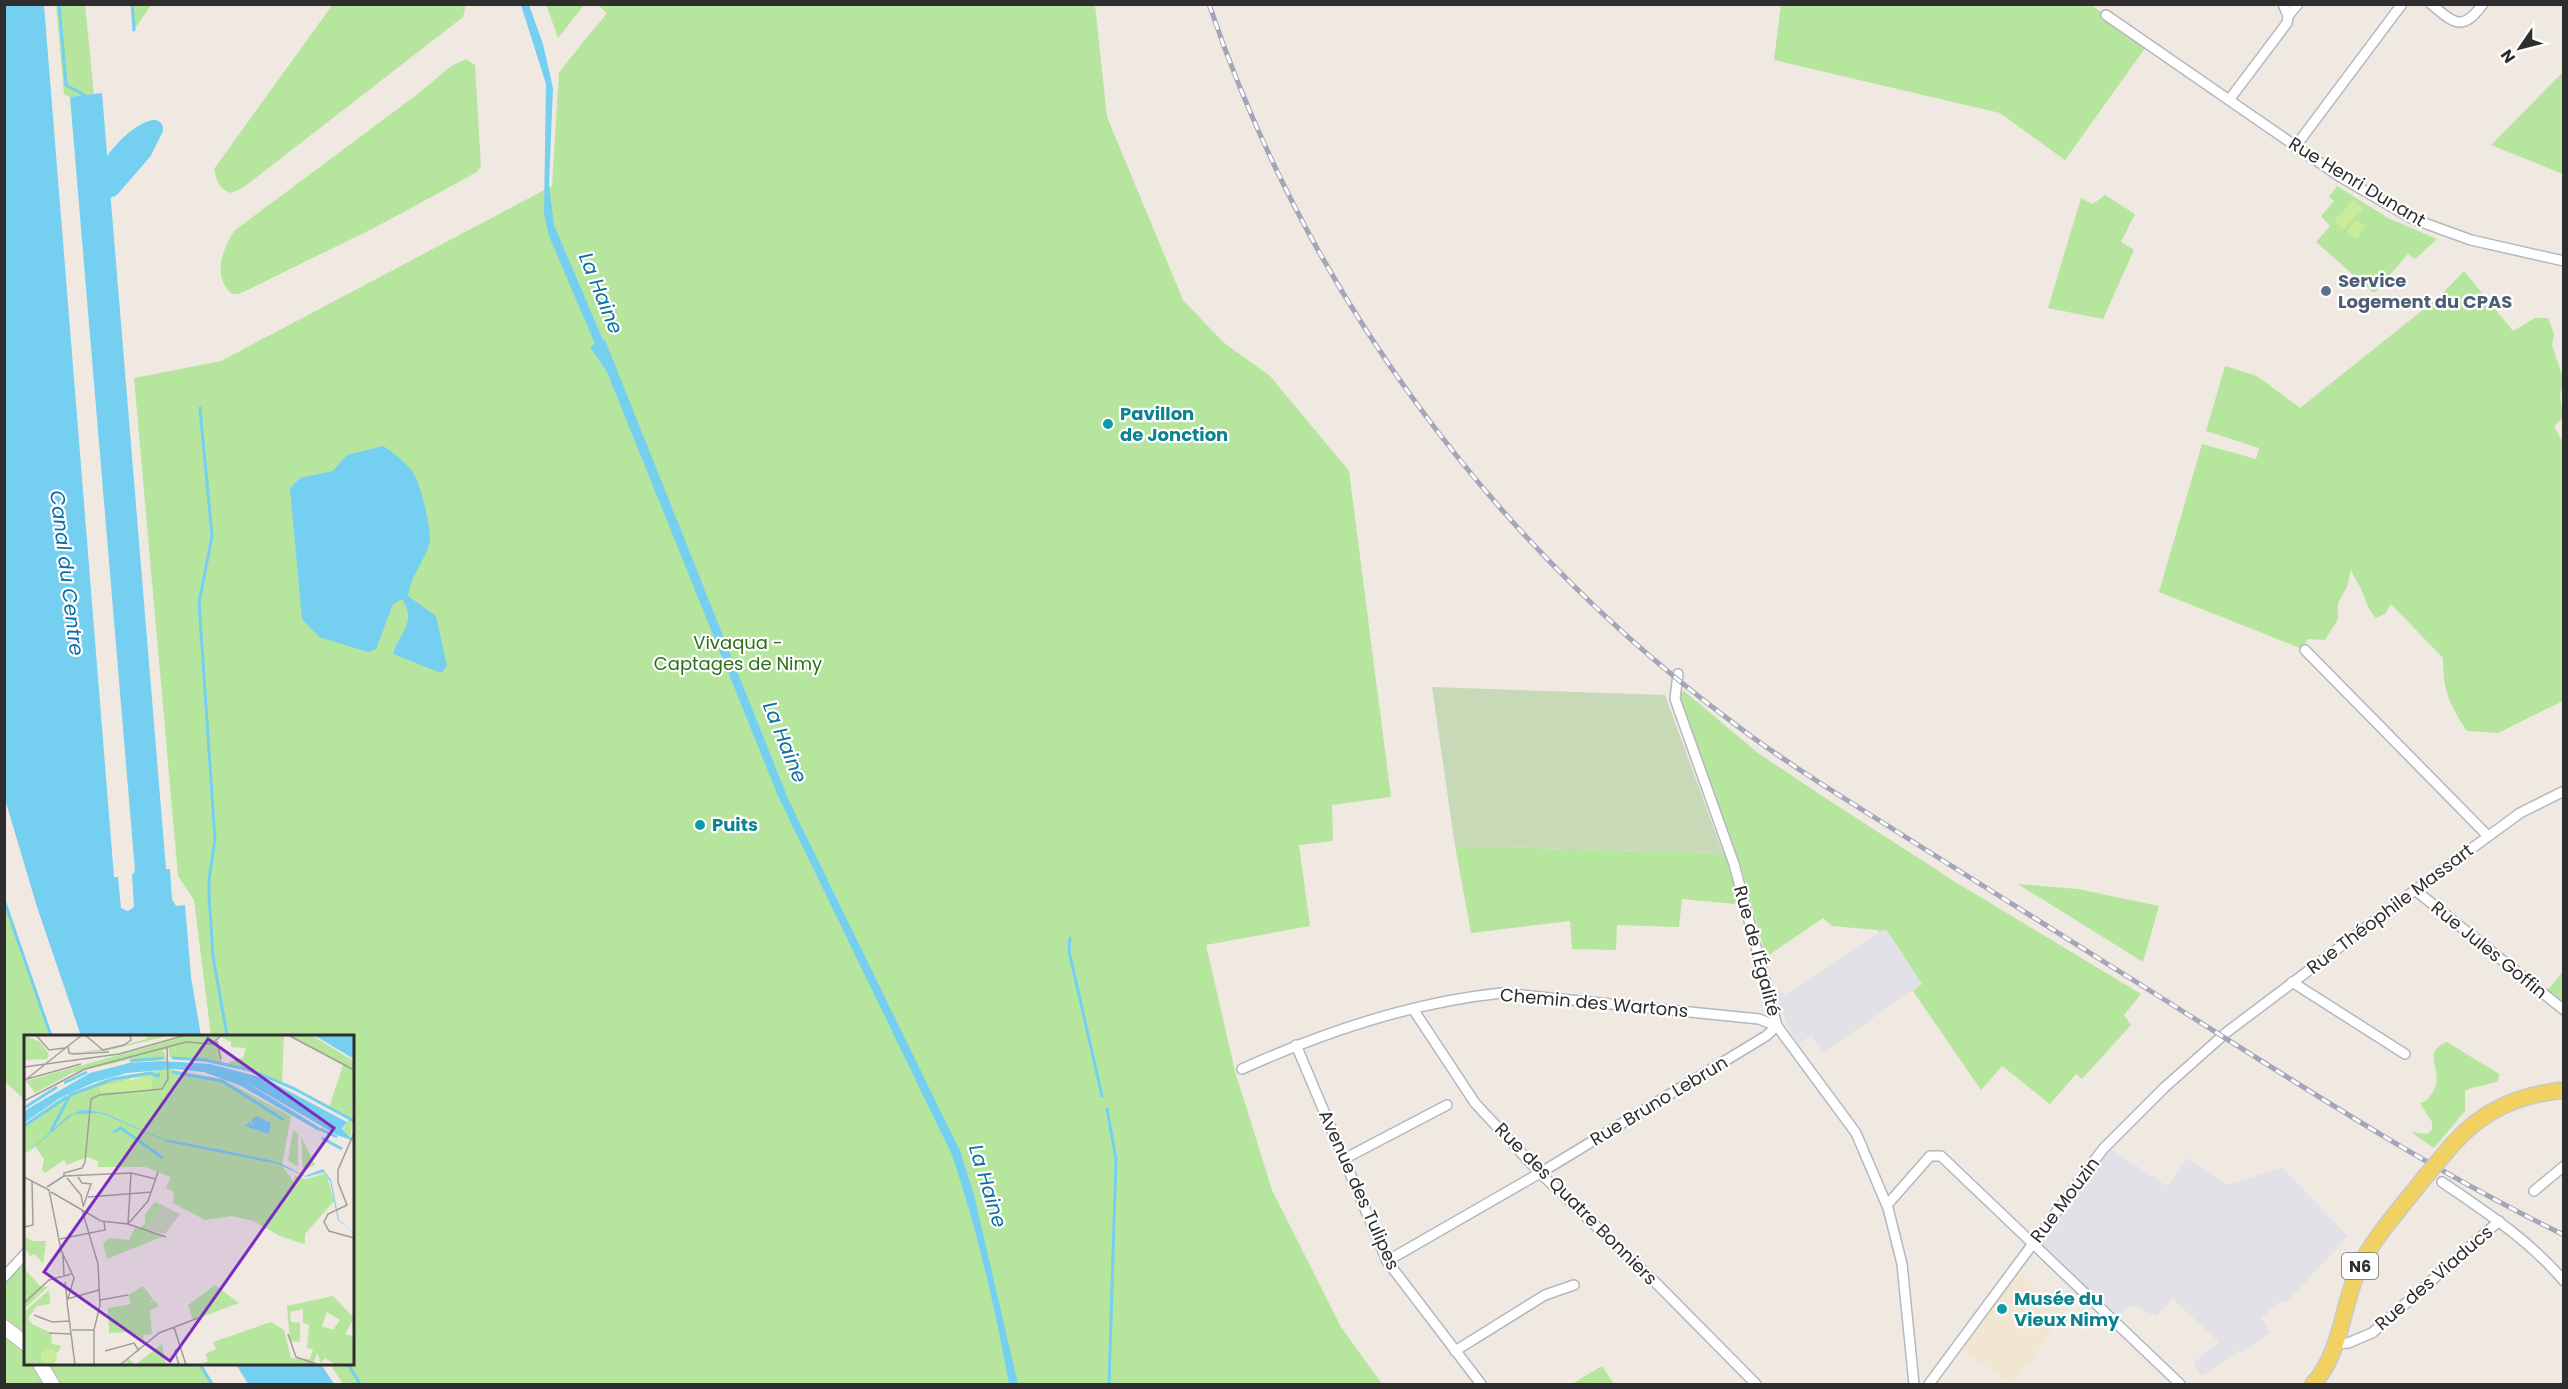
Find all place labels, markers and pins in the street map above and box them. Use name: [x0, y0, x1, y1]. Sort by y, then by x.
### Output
place label: Service Logement du CPAS: [2338, 268, 2512, 314]
marker: Service Logement du CPAS: [2319, 284, 2333, 298]
place label: Pavillon de Jonction: [1120, 401, 1228, 447]
marker: Pavillon de Jonction: [1101, 417, 1115, 431]
place label: Puits: [712, 812, 758, 837]
marker: Puits: [693, 818, 707, 832]
place label: Musée du Vieux Nimy: [2014, 1286, 2120, 1332]
marker: Musée du Vieux Nimy: [1995, 1302, 2009, 1316]

